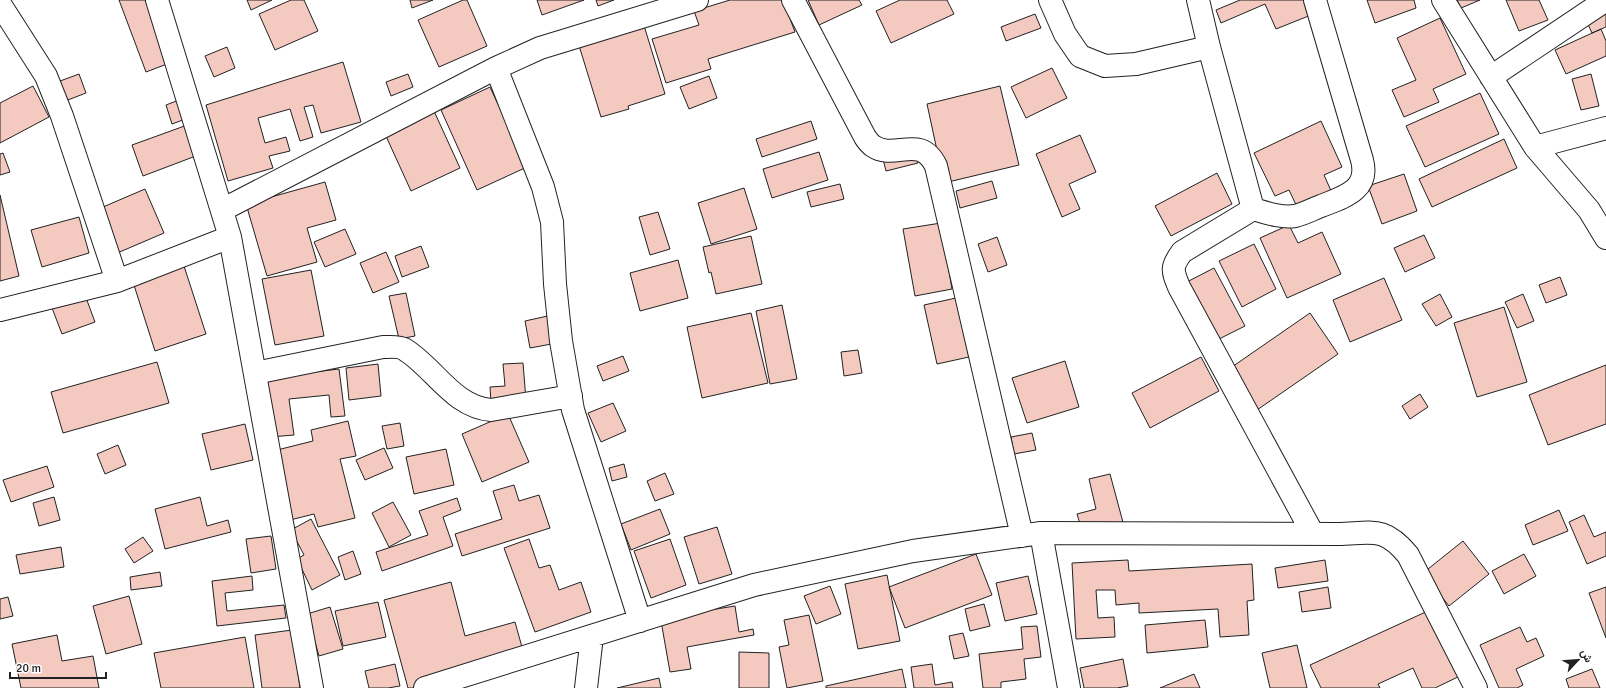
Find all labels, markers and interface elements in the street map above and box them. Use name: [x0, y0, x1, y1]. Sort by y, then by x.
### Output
north arrow: [1558, 640, 1598, 680]
text: ش: [1578, 647, 1595, 665]
scale bar: [10, 654, 106, 680]
text: 20 m: [16, 661, 41, 676]

